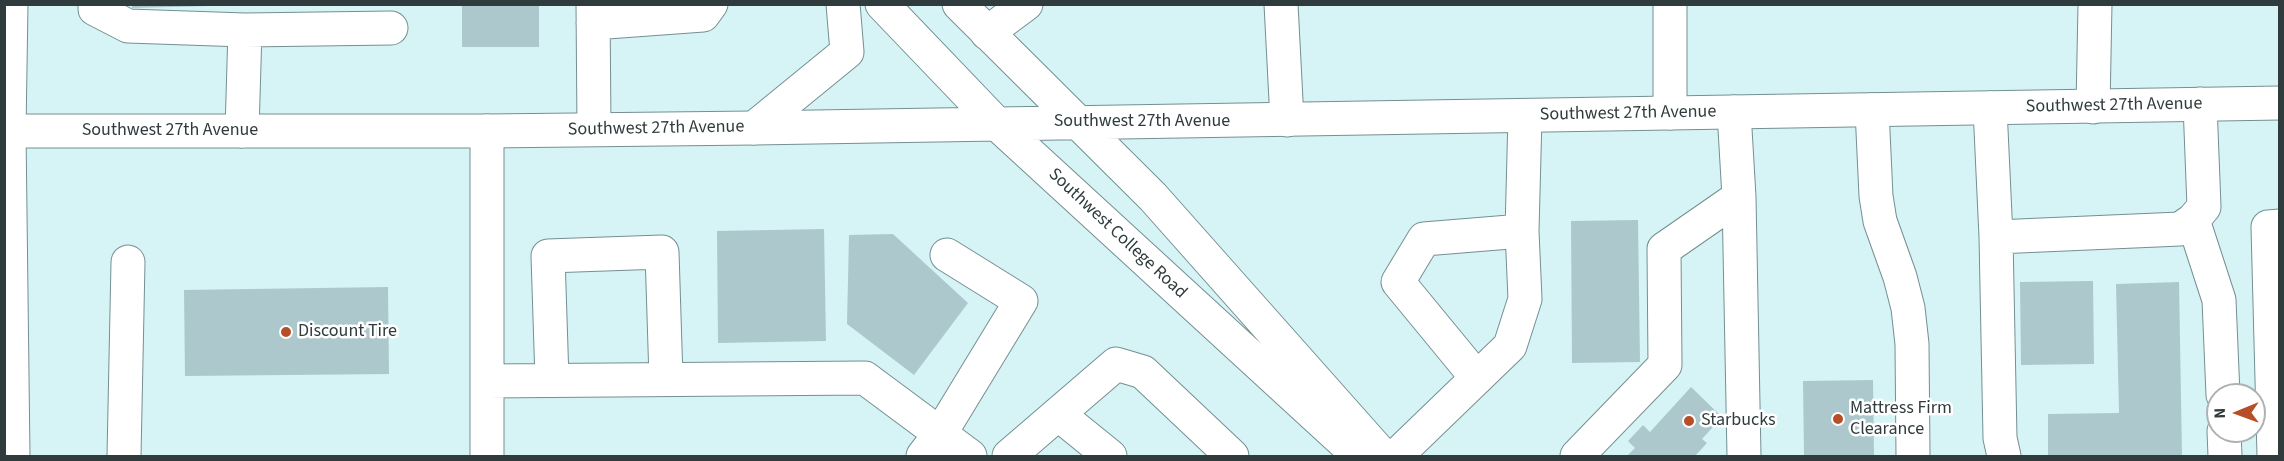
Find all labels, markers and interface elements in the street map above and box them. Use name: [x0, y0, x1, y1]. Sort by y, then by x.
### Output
street label: Southwest 27th Avenue: [2026, 94, 2202, 118]
street label: Southwest 27th Avenue: [1540, 102, 1716, 126]
street label: Southwest 27th Avenue: [1054, 111, 1230, 133]
street label: Southwest 27th Avenue: [568, 117, 744, 141]
street label: Southwest 27th Avenue: [82, 120, 258, 142]
street label: Southwest College Road: [1043, 164, 1191, 304]
place label: Discount Tire: [298, 321, 397, 343]
marker: Discount Tire: [279, 325, 293, 339]
north arrow: [2206, 383, 2266, 443]
place label: Mattress Firm Clearance: [1850, 398, 1952, 440]
text: N: [2209, 408, 2231, 419]
place label: Starbucks: [1701, 410, 1776, 432]
marker: Mattress Firm Clearance: [1831, 412, 1845, 426]
marker: Starbucks: [1682, 414, 1696, 428]

